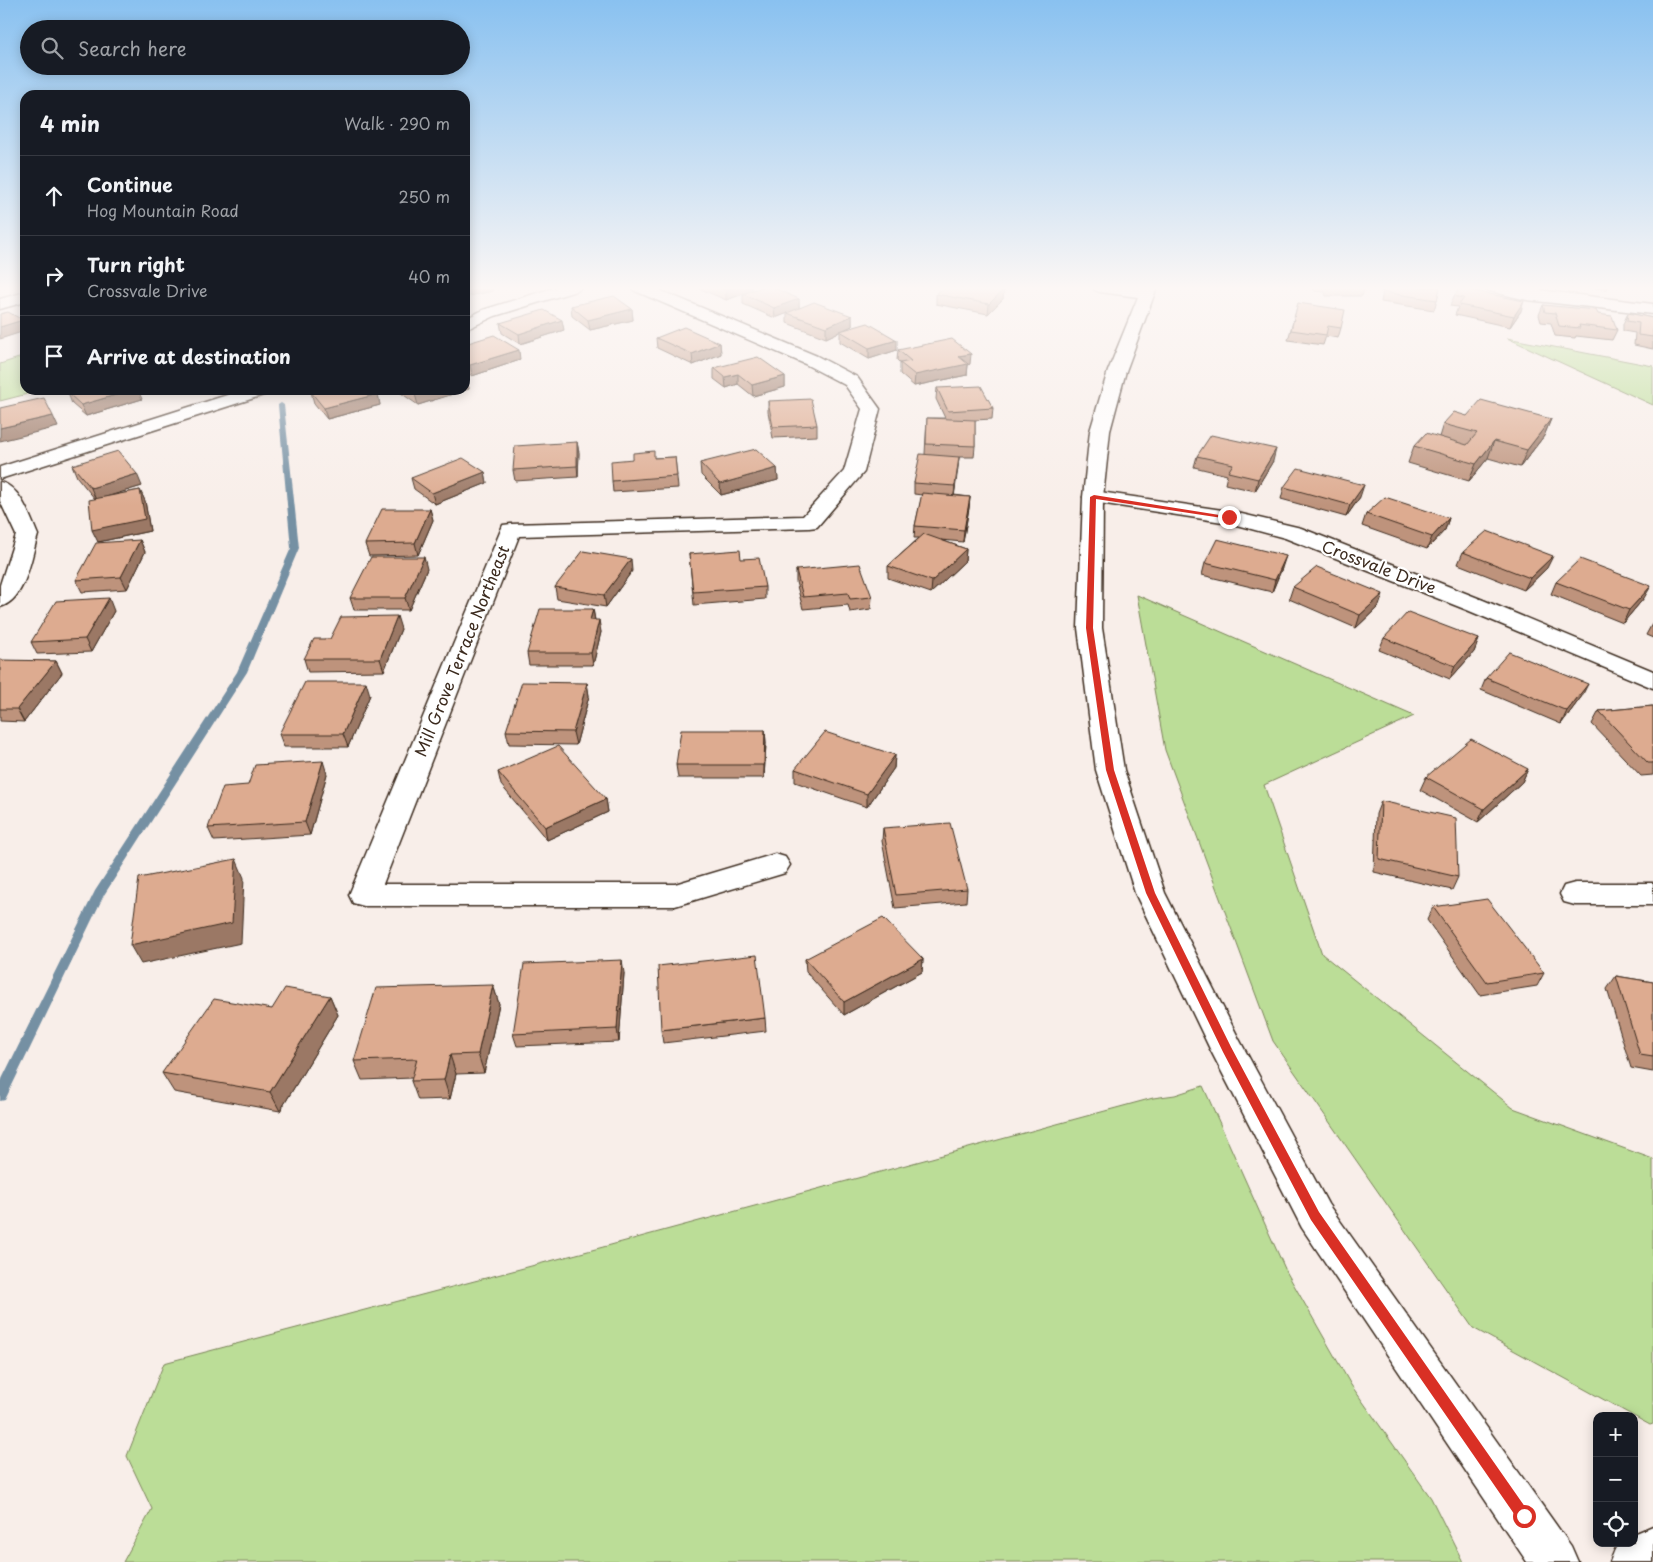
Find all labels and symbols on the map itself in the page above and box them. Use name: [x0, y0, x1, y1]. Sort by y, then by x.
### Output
route end: [1218, 506, 1241, 529]
street label: Crossvale Drive: [1319, 533, 1440, 599]
street label: Mill Grove Terrace Northeast: [408, 541, 514, 760]
route start: [1513, 1505, 1536, 1528]

